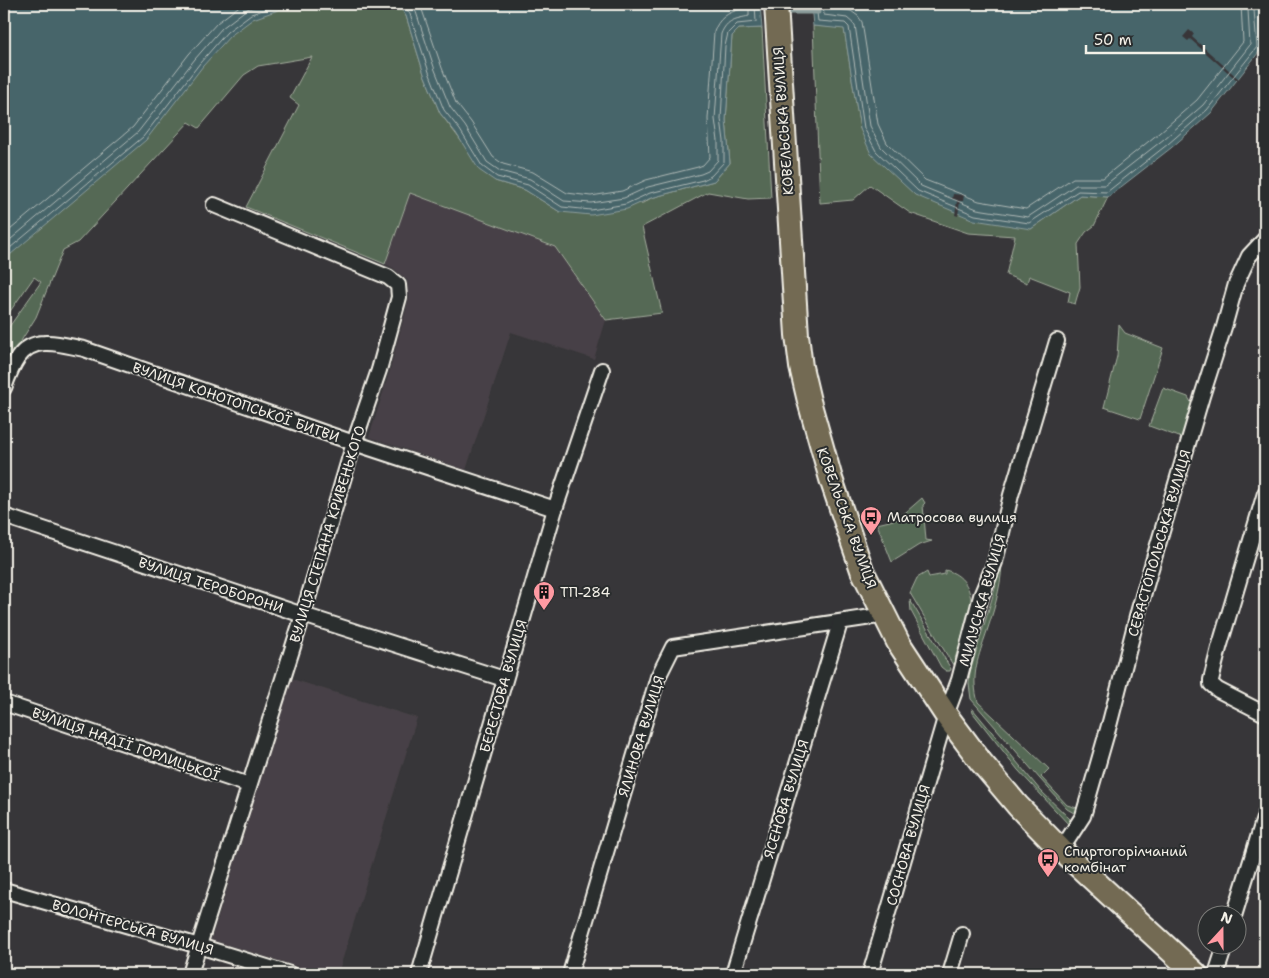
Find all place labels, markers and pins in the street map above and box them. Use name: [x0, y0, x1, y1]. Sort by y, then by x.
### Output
bus stop icon: Матросова вулиця: [859, 505, 883, 536]
place label: Матросова вулиця: [887, 508, 1017, 526]
building icon: ТП-284: [532, 580, 556, 611]
place label: ТП-284: [560, 583, 611, 601]
place label: Спиртогорілчаний комбінат: [1064, 842, 1187, 876]
bus stop icon: Спиртогорілчаний комбінат: [1036, 847, 1060, 878]

